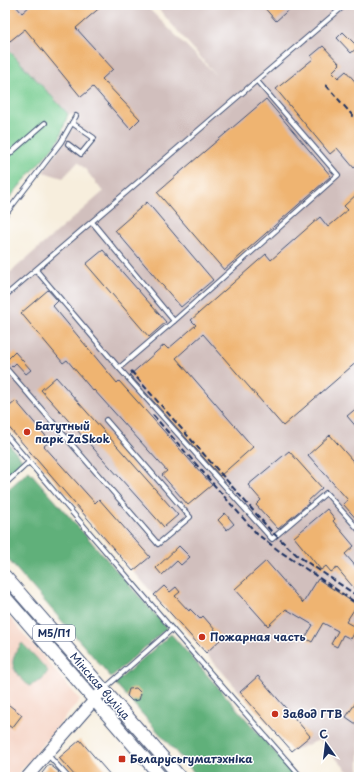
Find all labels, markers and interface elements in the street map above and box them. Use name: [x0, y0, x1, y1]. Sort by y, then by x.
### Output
place label: Батутный парк ZaSkok: [35, 417, 111, 447]
marker: Батутный парк ZaSkok: [22, 427, 32, 437]
road number: М5/П1: [33, 625, 75, 641]
place label: Пожарная часть: [210, 628, 305, 645]
marker: Пожарная часть: [197, 632, 207, 642]
street label: Мінская вуліца: [66, 648, 135, 723]
place label: Завод ГТВ: [282, 705, 342, 722]
marker: Завод ГТВ: [270, 709, 280, 719]
north arrow: [306, 724, 346, 764]
text: С: [317, 725, 330, 743]
place label: Беларусьгуматэхніка: [130, 750, 253, 767]
marker: Беларусьгуматэхніка: [117, 754, 127, 764]

